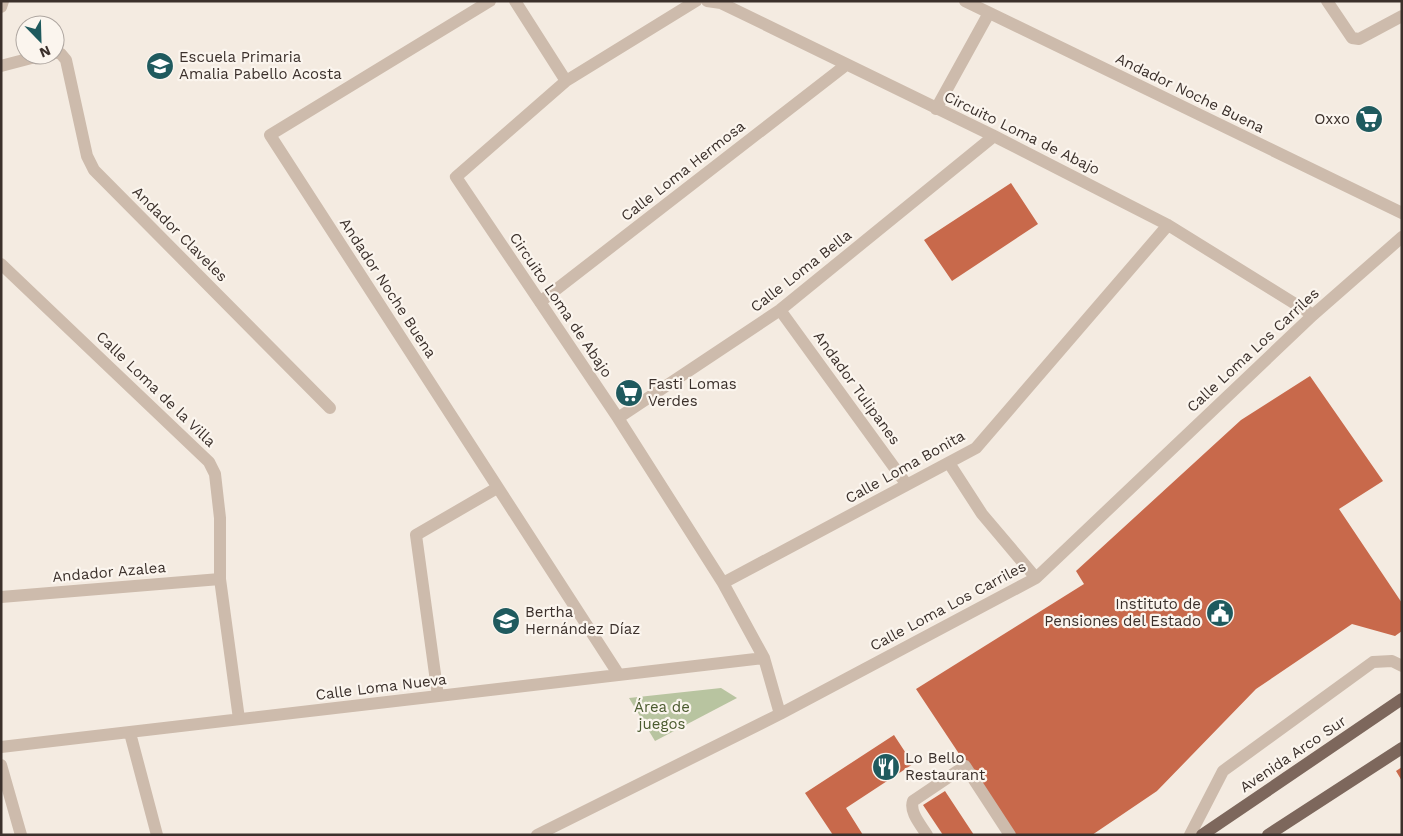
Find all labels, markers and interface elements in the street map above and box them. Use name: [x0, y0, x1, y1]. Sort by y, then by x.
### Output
north arrow: [15, 15, 65, 65]
text: N: [37, 43, 53, 61]
place label: Escuela Primaria Amalia Pabello Acosta: [179, 48, 342, 83]
street label: Andador Noche Buena: [1113, 49, 1268, 137]
school or university icon: Escuela Primaria Amalia Pabello Acosta: [145, 51, 175, 81]
street label: Circuito Loma de Abajo: [941, 87, 1103, 179]
supermarket icon: Oxxo: [1354, 104, 1384, 134]
place label: Oxxo: [1314, 110, 1350, 128]
street label: Calle Loma Hermosa: [617, 117, 749, 225]
street label: Andador Claveles: [129, 183, 231, 285]
street label: Andador Noche Buena: [336, 215, 440, 362]
street label: Calle Loma Bella: [747, 226, 855, 316]
street label: Circuito Loma de Abajo: [506, 229, 616, 381]
street label: Calle Loma Los Carriles: [1183, 284, 1323, 416]
street label: Calle Loma de la Villa: [93, 327, 220, 451]
street label: Andador Tulipanes: [810, 328, 904, 448]
place label: Fasti Lomas Verdes: [648, 375, 737, 410]
supermarket icon: Fasti Lomas Verdes: [614, 378, 644, 408]
street label: Calle Loma Bonita: [842, 426, 968, 507]
street label: Calle Loma Los Carriles: [867, 557, 1029, 655]
street label: Andador Azalea: [51, 558, 167, 586]
place label: Instituto de Pensiones del Estado: [1044, 595, 1201, 630]
public building icon: Instituto de Pensiones del Estado: [1205, 598, 1235, 628]
place label: Bertha Hernández Díaz: [525, 603, 640, 638]
school or university icon: Bertha Hernández Díaz: [491, 606, 521, 636]
street label: Calle Loma Nueva: [315, 670, 448, 704]
park label: Área de juegos: [634, 698, 690, 733]
street label: Avenida Arco Sur: [1236, 712, 1350, 796]
place label: Lo Bello Restaurant: [905, 749, 986, 784]
restaurant icon: Lo Bello Restaurant: [871, 752, 901, 782]

